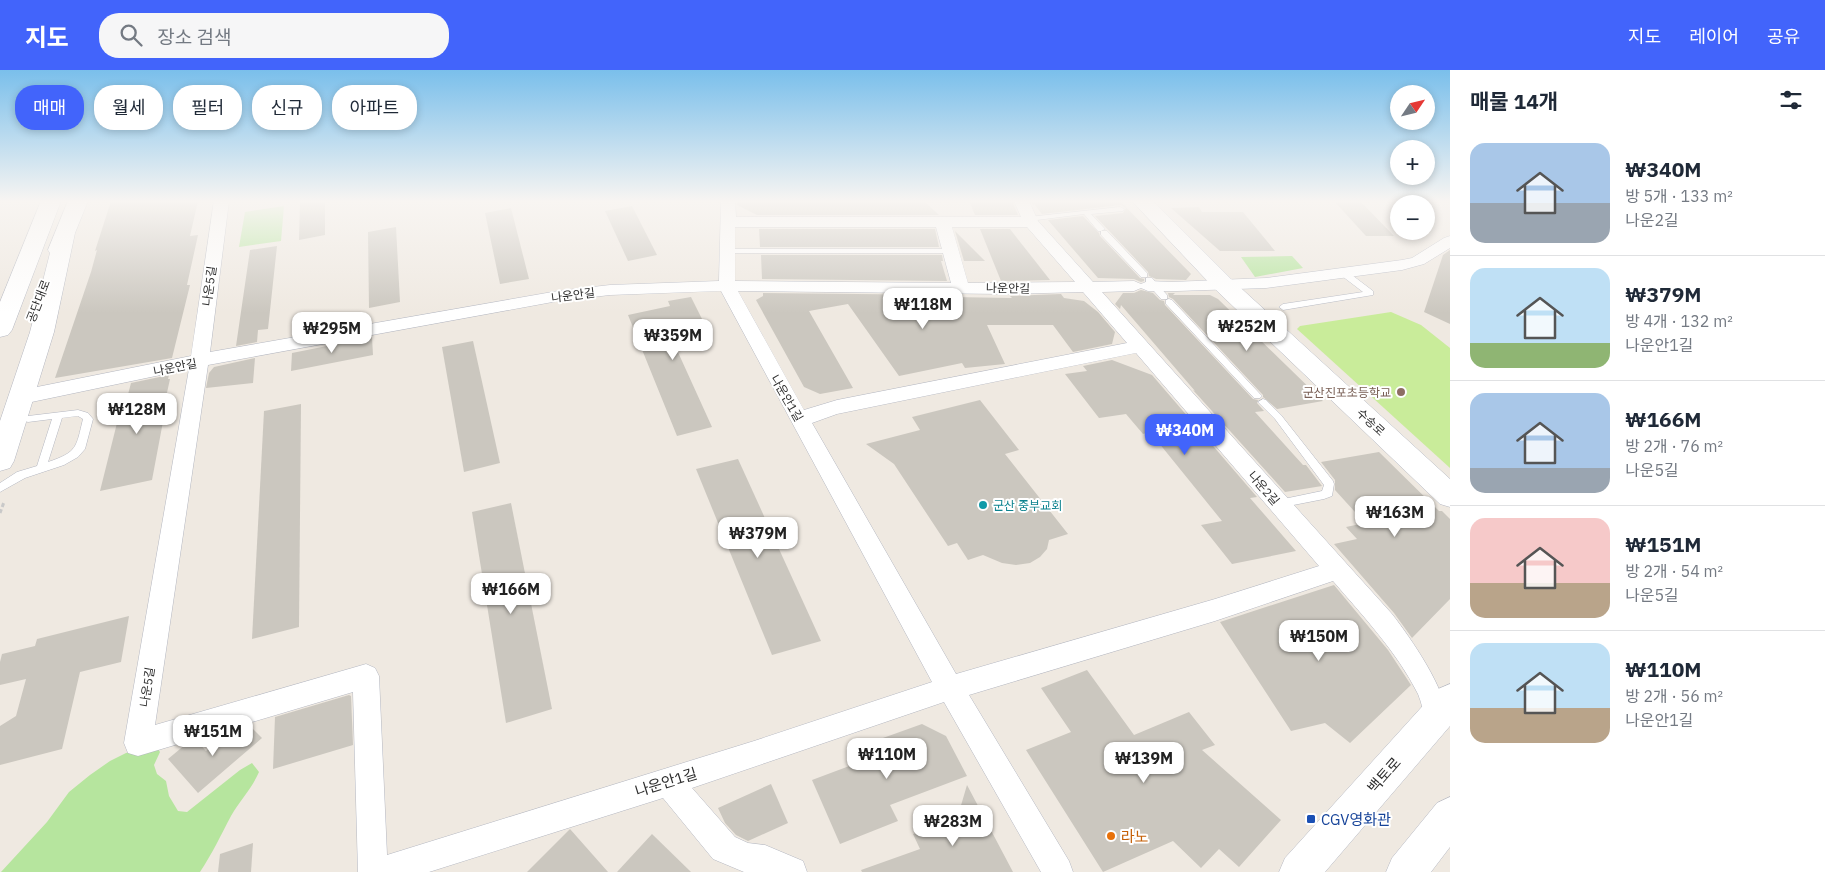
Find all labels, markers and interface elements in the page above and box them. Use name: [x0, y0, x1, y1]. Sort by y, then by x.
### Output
search box: [99, 13, 449, 58]
text: 지도: [25, 21, 69, 53]
icon: search: [117, 21, 145, 49]
text: 장소 검색: [157, 25, 232, 49]
text: 지도: [1628, 25, 1661, 48]
text: 레이어: [1689, 25, 1739, 48]
text: 공유: [1767, 25, 1800, 48]
chip: 매매: [15, 85, 84, 130]
chip: 월세: [94, 85, 163, 130]
chip: 필터: [173, 85, 242, 130]
chip: 신규: [252, 85, 322, 130]
chip: 아파트: [332, 85, 417, 130]
north arrow: [1390, 85, 1435, 130]
map controls: [1390, 85, 1435, 240]
icon: filters: [1777, 86, 1805, 114]
text: 매물 14개: [1470, 87, 1558, 115]
button: +: [1390, 140, 1435, 185]
text: ₩340M: [1625, 155, 1701, 183]
icon: home: [1510, 163, 1570, 223]
text: 방 5개 · 133 m²: [1625, 186, 1733, 206]
button: −: [1390, 195, 1435, 240]
text: 나운2길: [1625, 210, 1679, 230]
street label: 나운5길: [199, 265, 219, 307]
street label: 공단대로: [23, 278, 53, 324]
street label: 나운안길: [986, 280, 1030, 296]
text: ₩379M: [1625, 280, 1701, 308]
street label: 나운안길: [550, 285, 596, 305]
pin: ₩118M: [888, 288, 958, 330]
icon: home: [1510, 288, 1570, 348]
text: ₩118M: [894, 294, 952, 314]
pin: ₩252M: [1212, 310, 1282, 352]
text: 방 4개 · 132 m²: [1625, 311, 1733, 331]
pin: ₩295M: [297, 312, 367, 354]
text: ₩252M: [1218, 316, 1276, 336]
text: ₩295M: [303, 318, 361, 338]
pin: ₩359M: [638, 318, 708, 361]
text: ₩359M: [644, 325, 702, 345]
text: 나운안1길: [1625, 335, 1693, 355]
street label: 나운안길: [152, 355, 198, 379]
street label: 나운안1길: [768, 372, 806, 424]
place label: 군산진포초등학교: [1303, 385, 1391, 400]
marker: 군산진포초등학교: [1395, 386, 1407, 398]
pin: ₩128M: [102, 392, 172, 435]
text: ₩128M: [108, 399, 166, 419]
street label: 수송로: [1354, 405, 1388, 439]
text: ₩166M: [1625, 405, 1701, 433]
icon: home: [1510, 413, 1570, 473]
pin: ₩340M: [1150, 414, 1220, 456]
text: ₩340M: [1156, 420, 1214, 440]
text: 방 2개 · 76 m²: [1625, 436, 1723, 456]
text: 나운5길: [1625, 460, 1679, 480]
street label: 나운2길: [1245, 468, 1283, 508]
pin: ₩163M: [1360, 496, 1430, 538]
place label: 군산 중부교회: [993, 498, 1062, 513]
marker: 군산 중부교회: [977, 499, 989, 511]
text: ₩163M: [1366, 502, 1424, 522]
pin: ₩379M: [723, 516, 793, 559]
text: ₩379M: [729, 523, 787, 543]
text: ₩151M: [1625, 530, 1701, 558]
icon: home: [1510, 538, 1570, 598]
text: 방 2개 · 54 m²: [1625, 561, 1723, 581]
pin: ₩166M: [476, 572, 546, 615]
text: ₩166M: [482, 579, 540, 599]
text: 나운5길: [1625, 585, 1679, 605]
pin: ₩150M: [1284, 620, 1354, 662]
text: ₩150M: [1290, 626, 1348, 646]
text: ₩110M: [1625, 655, 1701, 683]
icon: home: [1510, 663, 1570, 723]
street label: 나운5길: [136, 666, 158, 708]
text: 방 2개 · 56 m²: [1625, 686, 1723, 706]
text: 나운안1길: [1625, 710, 1693, 730]
pin: ₩151M: [178, 714, 248, 757]
text: ₩151M: [184, 721, 242, 741]
pin: ₩110M: [852, 738, 922, 780]
pin: ₩139M: [1109, 742, 1179, 784]
text: ₩110M: [858, 744, 916, 764]
text: ₩139M: [1115, 748, 1173, 768]
street label: 백토로: [1363, 753, 1405, 797]
street label: 나운안1길: [633, 764, 699, 800]
pin: ₩283M: [918, 804, 988, 847]
place label: CGV영화관: [1321, 810, 1391, 829]
text: ₩283M: [924, 811, 982, 831]
marker: CGV영화관: [1305, 813, 1317, 825]
place label: 라노: [1121, 827, 1149, 846]
marker: 라노: [1105, 830, 1117, 842]

